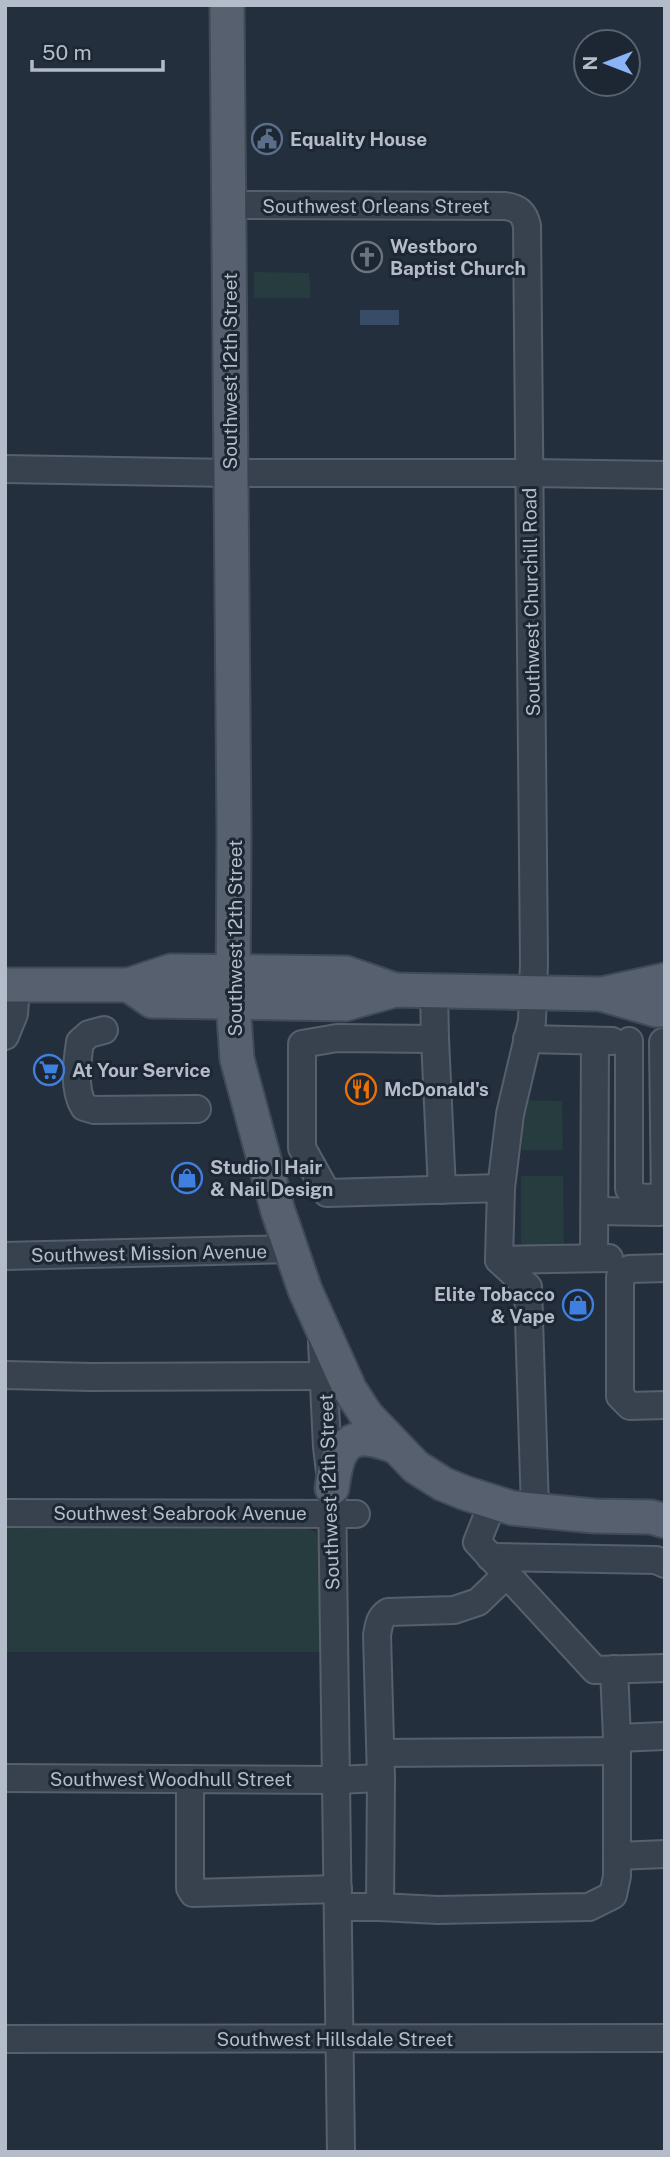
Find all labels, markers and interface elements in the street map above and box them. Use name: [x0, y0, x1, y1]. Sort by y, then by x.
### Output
scale bar: [32, 28, 163, 72]
north arrow: [572, 28, 642, 98]
text: 50 m: [42, 40, 92, 65]
text: N: [579, 56, 601, 70]
public building icon: Equality House: [250, 122, 284, 156]
place label: Equality House: [290, 128, 427, 150]
street label: Southwest Orleans Street: [262, 195, 490, 217]
place label: Westboro Baptist Church: [390, 235, 526, 279]
church icon: Westboro Baptist Church: [350, 240, 384, 274]
street label: Southwest 12th Street: [219, 273, 241, 469]
street label: Southwest Churchill Road: [518, 488, 544, 716]
street label: Southwest 12th Street: [224, 840, 246, 1036]
supermarket icon: At Your Service: [32, 1053, 66, 1087]
place label: At Your Service: [72, 1059, 211, 1081]
restaurant icon: McDonald's: [344, 1072, 378, 1106]
place label: McDonald's: [384, 1078, 489, 1100]
place label: Studio I Hair & Nail Design: [210, 1156, 333, 1200]
shop icon: Studio I Hair & Nail Design: [170, 1161, 204, 1195]
street label: Southwest Mission Avenue: [31, 1240, 267, 1266]
place label: Elite Tobacco & Vape: [434, 1283, 555, 1327]
shop icon: Elite Tobacco & Vape: [561, 1288, 595, 1322]
street label: Southwest 12th Street: [315, 1393, 343, 1591]
street label: Southwest Seabrook Avenue: [53, 1502, 307, 1524]
street label: Southwest Woodhull Street: [50, 1768, 292, 1790]
street label: Southwest Hillsdale Street: [216, 2028, 454, 2050]

